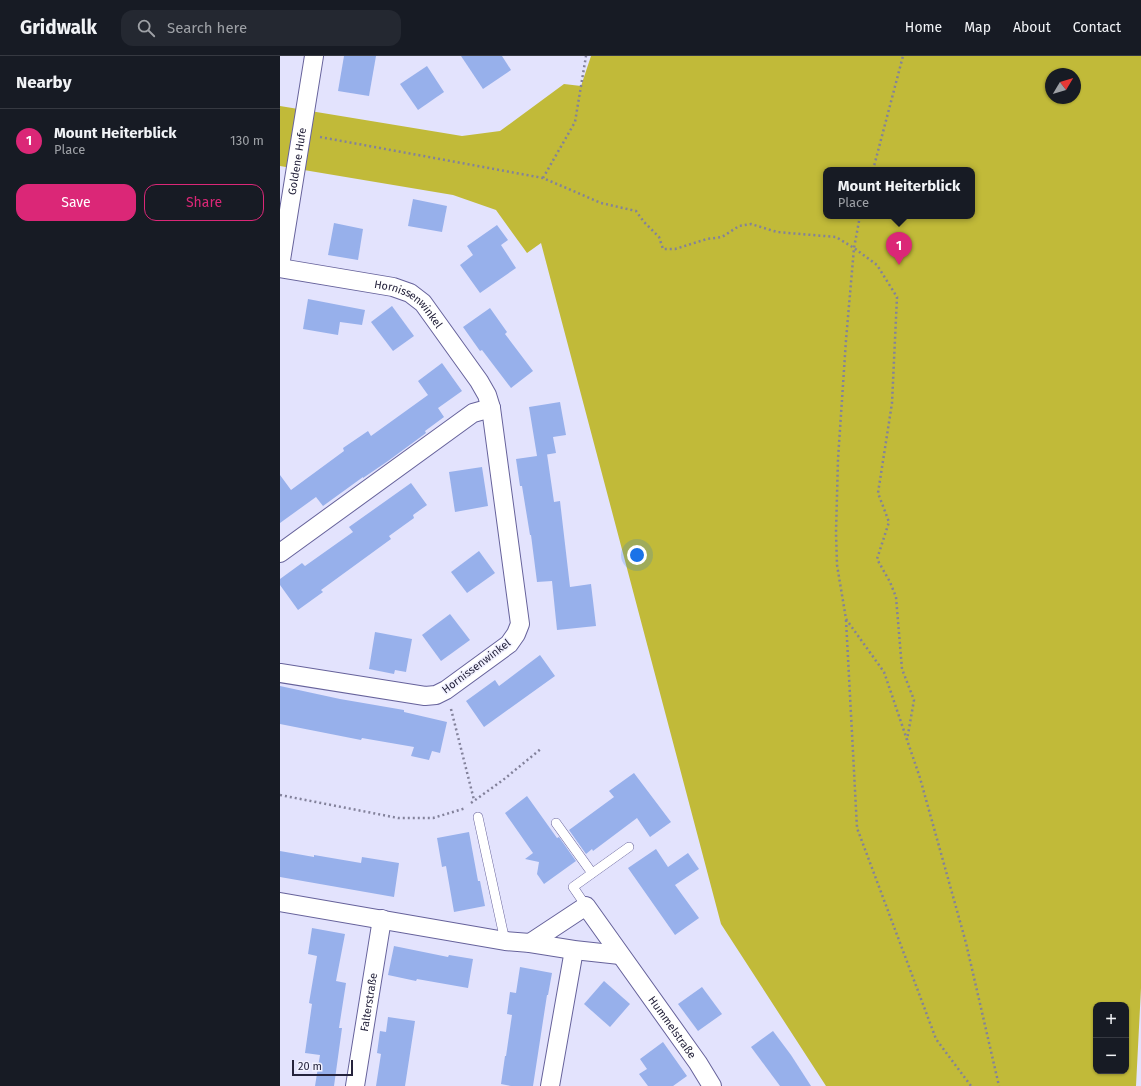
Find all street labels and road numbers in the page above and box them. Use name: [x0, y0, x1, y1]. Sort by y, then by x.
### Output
street label: Goldene Hufe: [286, 127, 309, 196]
street label: Hornissenwinkel: [373, 278, 445, 331]
street label: Hornissenwinkel: [439, 636, 513, 696]
street label: Falterstraße: [358, 972, 380, 1032]
street label: Hummelstraße: [645, 994, 699, 1061]

